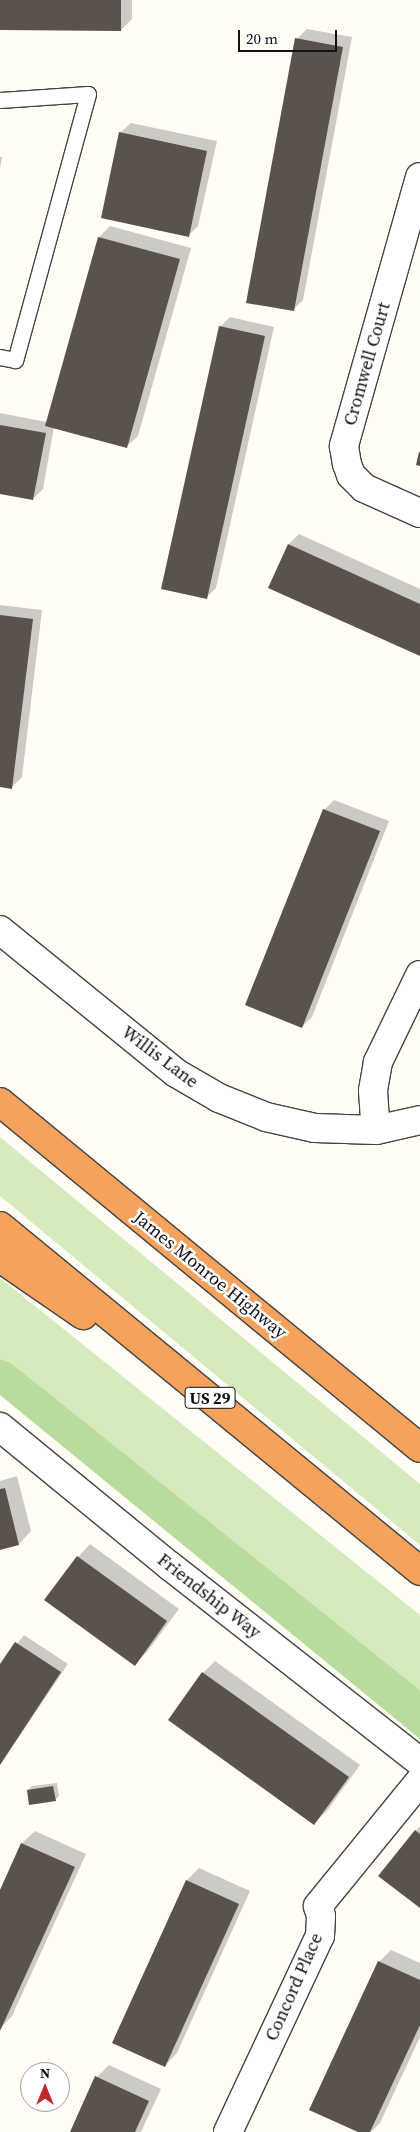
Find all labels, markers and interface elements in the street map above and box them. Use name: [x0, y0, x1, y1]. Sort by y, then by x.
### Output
scale bar: [240, 20, 339, 52]
text: 20 m: [246, 28, 278, 49]
street label: Cromwell Court: [339, 300, 395, 428]
street label: Willis Lane: [117, 1021, 203, 1093]
street label: James Monroe Highway: [129, 1207, 291, 1343]
road number: US 29: [184, 1385, 236, 1412]
street label: Friendship Way: [153, 1549, 265, 1643]
street label: Concord Place: [261, 1930, 327, 2044]
north arrow: [20, 2062, 70, 2112]
text: N: [40, 2063, 50, 2083]

